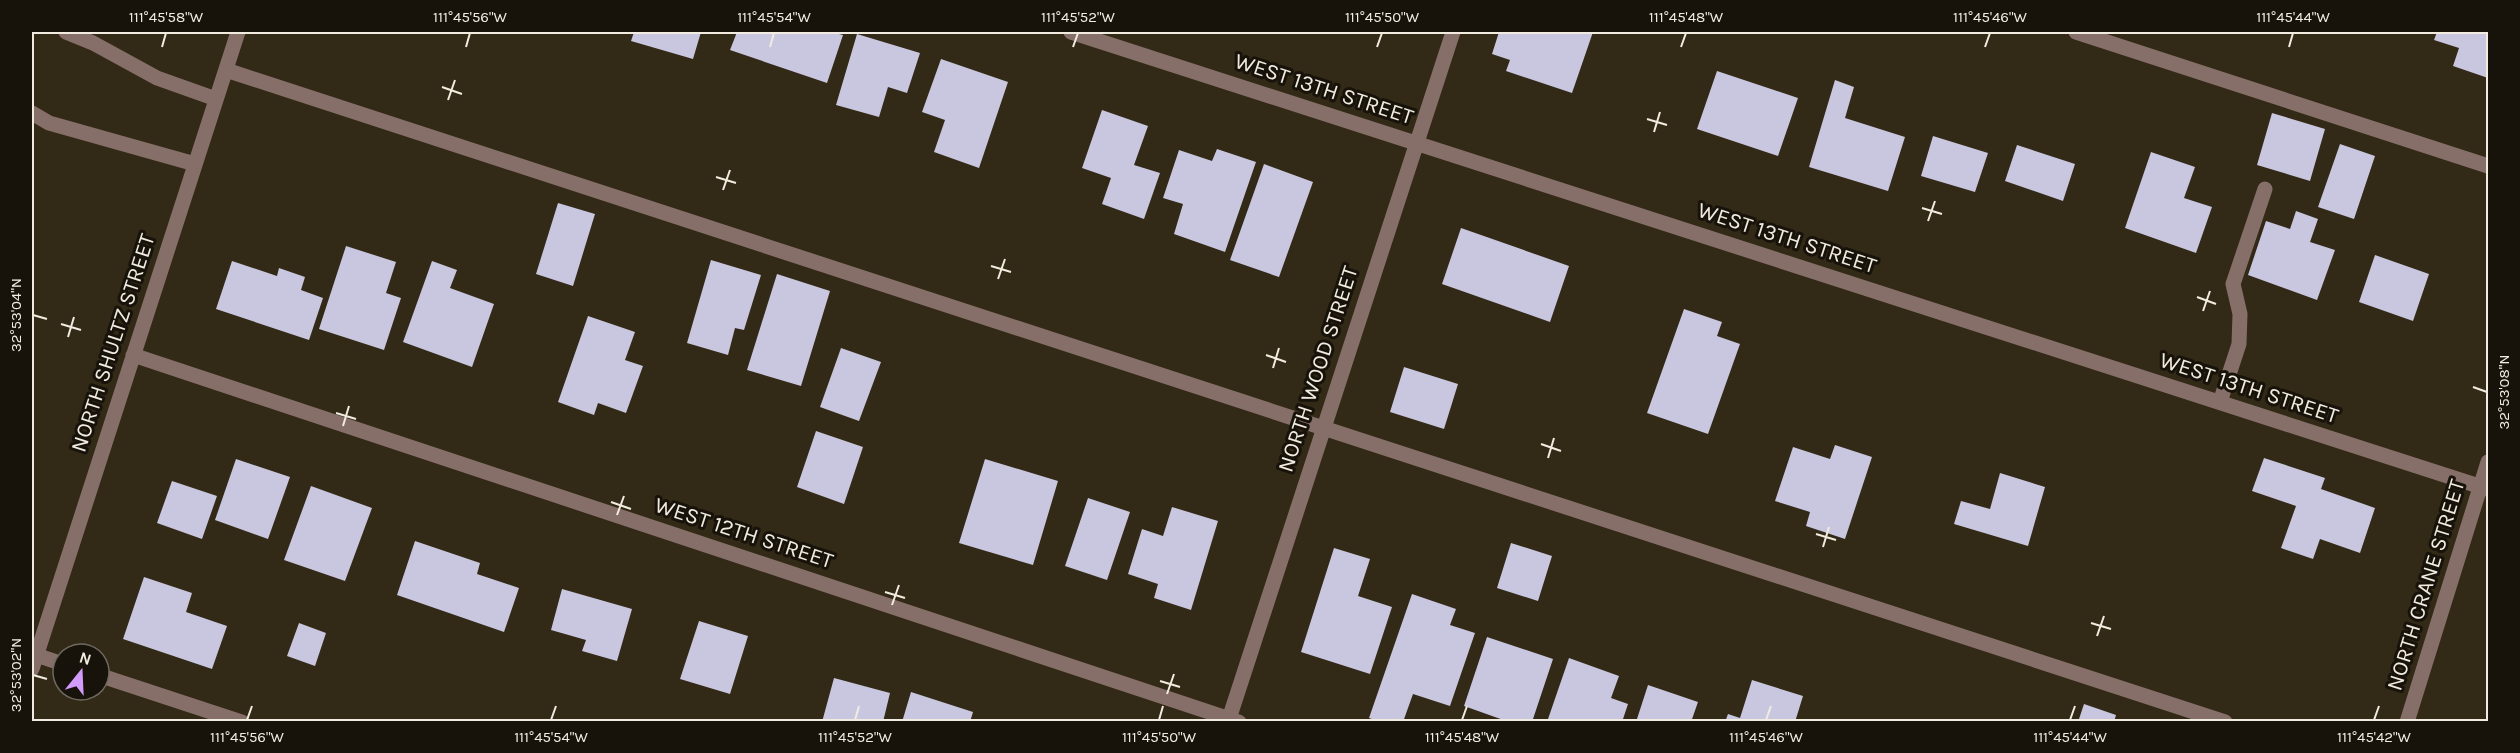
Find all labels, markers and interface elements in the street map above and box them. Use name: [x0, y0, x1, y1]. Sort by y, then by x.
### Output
text: 111°45'58"W: [129, 8, 204, 26]
text: 111°45'56"W: [433, 8, 508, 26]
text: 111°45'54"W: [737, 8, 811, 26]
text: 111°45'52"W: [1041, 8, 1116, 26]
text: 111°45'50"W: [1345, 8, 1420, 26]
text: 111°45'48"W: [1649, 8, 1724, 26]
text: 111°45'46"W: [1953, 8, 2027, 26]
text: 111°45'44"W: [2256, 8, 2330, 26]
street label: WEST 13TH STREET: [1231, 48, 1417, 130]
street label: WEST 13TH STREET: [1694, 197, 1880, 279]
street label: NORTH SHULTZ STREET: [65, 231, 161, 455]
street label: NORTH WOOD STREET: [1272, 263, 1364, 475]
text: 32°53'04"N: [7, 278, 25, 352]
street label: WEST 13TH STREET: [2156, 347, 2342, 429]
text: 32°53'08"N: [2495, 355, 2513, 429]
street label: NORTH CRANE STREET: [2381, 476, 2471, 694]
street label: WEST 12TH STREET: [652, 492, 836, 574]
text: 32°53'02"N: [7, 638, 25, 712]
north arrow: [51, 642, 111, 702]
text: N: [77, 647, 94, 669]
text: 111°45'56"W: [210, 728, 285, 746]
text: 111°45'54"W: [514, 728, 588, 746]
text: 111°45'52"W: [818, 728, 893, 746]
text: 111°45'50"W: [1122, 728, 1197, 746]
text: 111°45'48"W: [1425, 728, 1500, 746]
text: 111°45'46"W: [1729, 728, 1803, 746]
text: 111°45'44"W: [2033, 728, 2107, 746]
text: 111°45'42"W: [2337, 728, 2412, 746]

